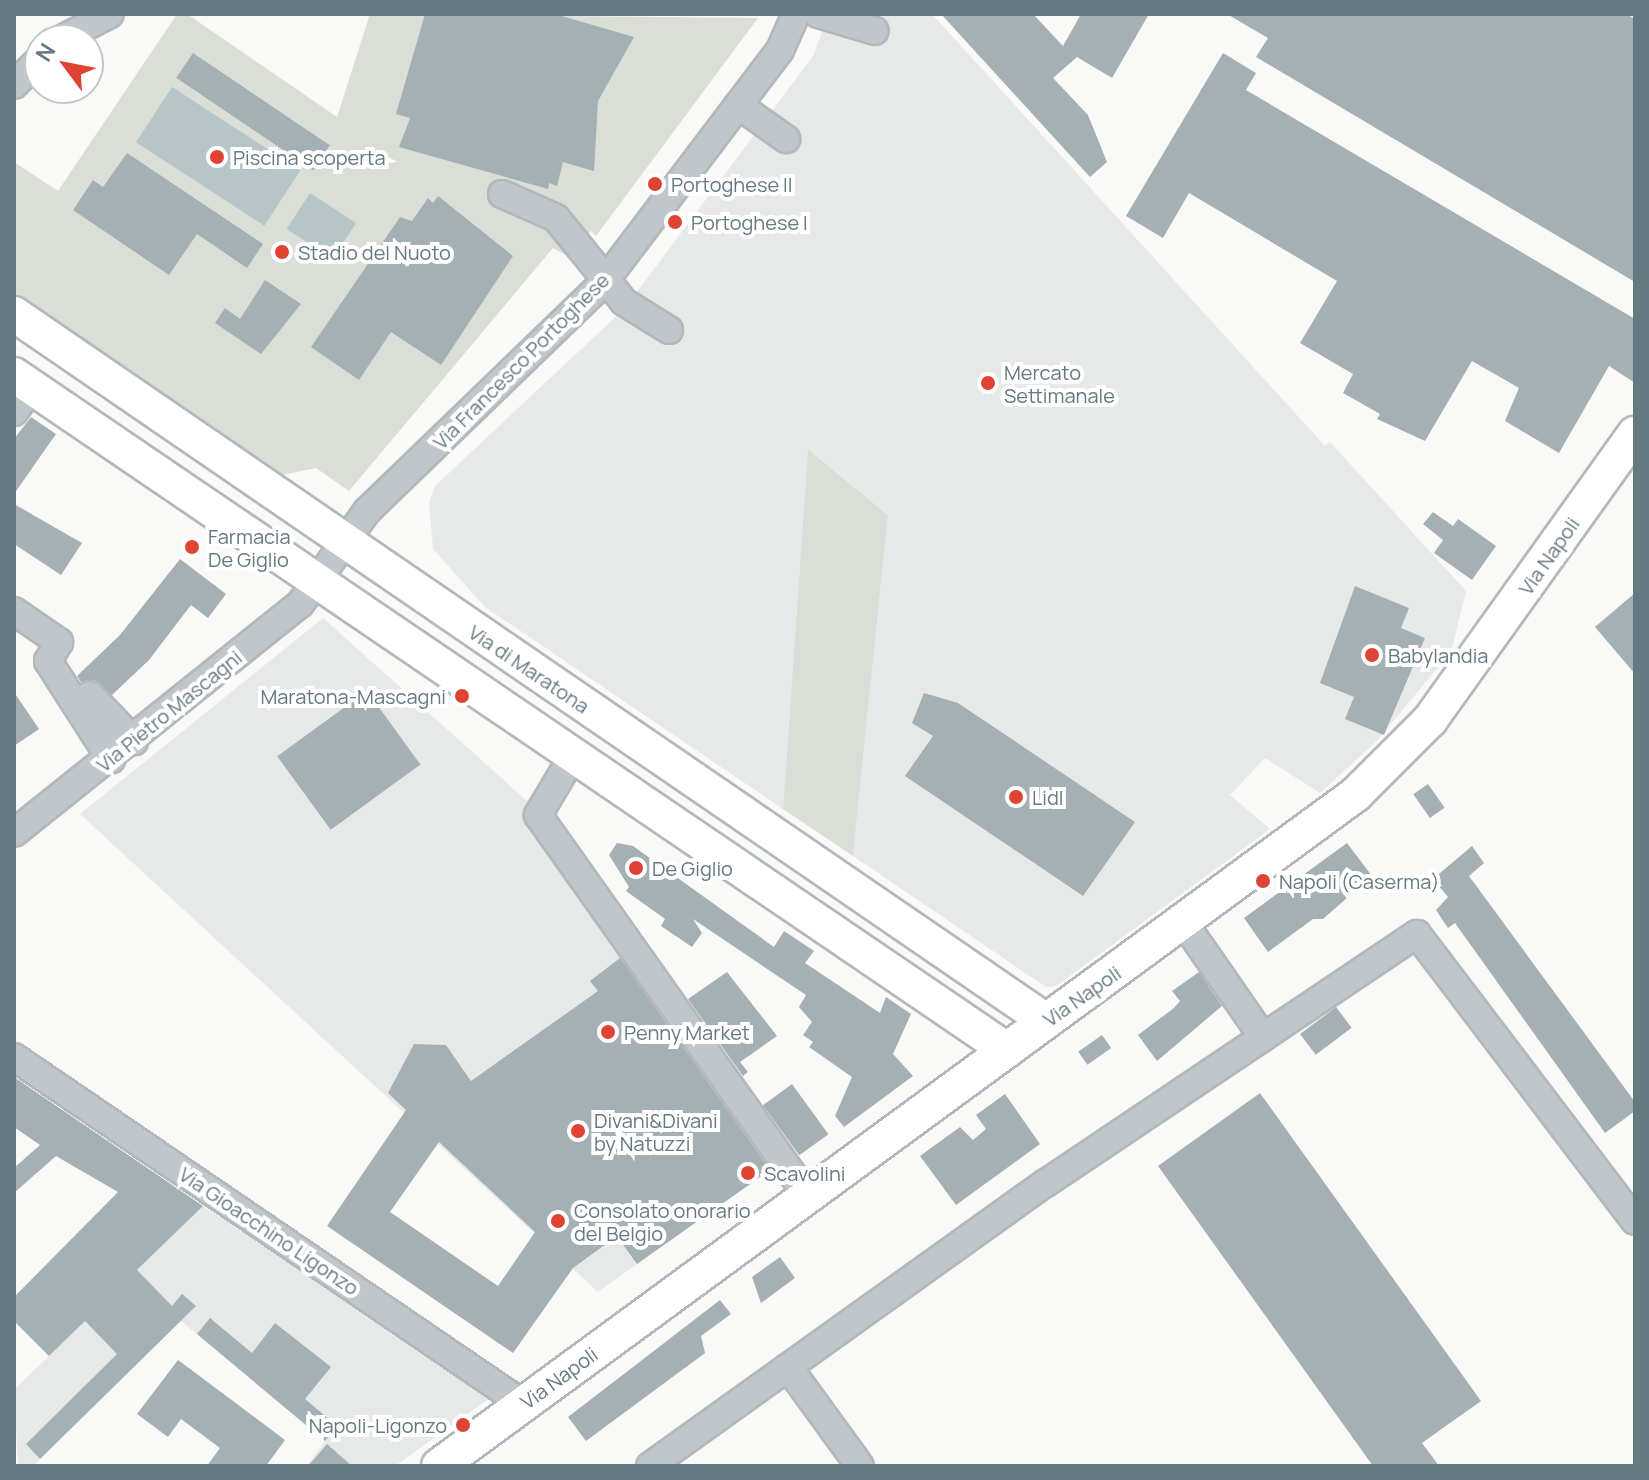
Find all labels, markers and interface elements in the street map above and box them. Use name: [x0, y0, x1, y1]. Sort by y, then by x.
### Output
north arrow: [24, 24, 104, 104]
text: N: [28, 38, 62, 67]
place label: Piscina scoperta: [233, 145, 386, 169]
marker: Piscina scoperta: [208, 148, 226, 166]
place label: Portoghese II: [671, 172, 792, 196]
marker: Portoghese II: [646, 175, 664, 193]
place label: Portoghese I: [691, 210, 808, 234]
marker: Portoghese I: [666, 213, 684, 231]
place label: Stadio del Nuoto: [298, 240, 451, 264]
marker: Stadio del Nuoto: [273, 243, 291, 261]
street label: Via Francesco Portoghese: [428, 268, 614, 454]
place label: Mercato Settimanale: [1004, 360, 1115, 407]
marker: Mercato Settimanale: [979, 374, 997, 392]
street label: Via Napoli: [1514, 513, 1584, 599]
place label: Farmacia De Giglio: [208, 524, 291, 571]
marker: Farmacia De Giglio: [183, 538, 201, 556]
street label: Via di Maratona: [464, 620, 594, 718]
place label: Babylandia: [1388, 643, 1488, 667]
street label: Via Pietro Mascagni: [92, 645, 246, 777]
marker: Babylandia: [1363, 646, 1381, 664]
place label: Maratona-Mascagni: [260, 684, 446, 708]
marker: Maratona-Mascagni: [453, 687, 471, 705]
place label: Lidl: [1032, 785, 1063, 809]
marker: Lidl: [1007, 788, 1025, 806]
place label: De Giglio: [652, 856, 733, 880]
marker: De Giglio: [627, 859, 645, 877]
place label: Napoli (Caserma): [1279, 869, 1440, 893]
marker: Napoli (Caserma): [1254, 872, 1272, 890]
street label: Via Napoli: [1039, 961, 1125, 1031]
place label: Penny Market: [624, 1020, 750, 1044]
marker: Penny Market: [599, 1023, 617, 1041]
place label: Divani&Divani by Natuzzi: [594, 1108, 718, 1155]
marker: Divani&Divani by Natuzzi: [569, 1122, 587, 1140]
place label: Scavolini: [764, 1161, 846, 1185]
street label: Via Gioacchino Ligonzo: [175, 1162, 363, 1300]
marker: Scavolini: [739, 1164, 757, 1182]
place label: Consolato onorario del Belgio: [574, 1198, 751, 1245]
marker: Consolato onorario del Belgio: [549, 1212, 567, 1230]
street label: Via Napoli: [516, 1342, 602, 1414]
place label: Napoli-Ligonzo: [309, 1413, 447, 1437]
marker: Napoli-Ligonzo: [454, 1416, 472, 1434]

